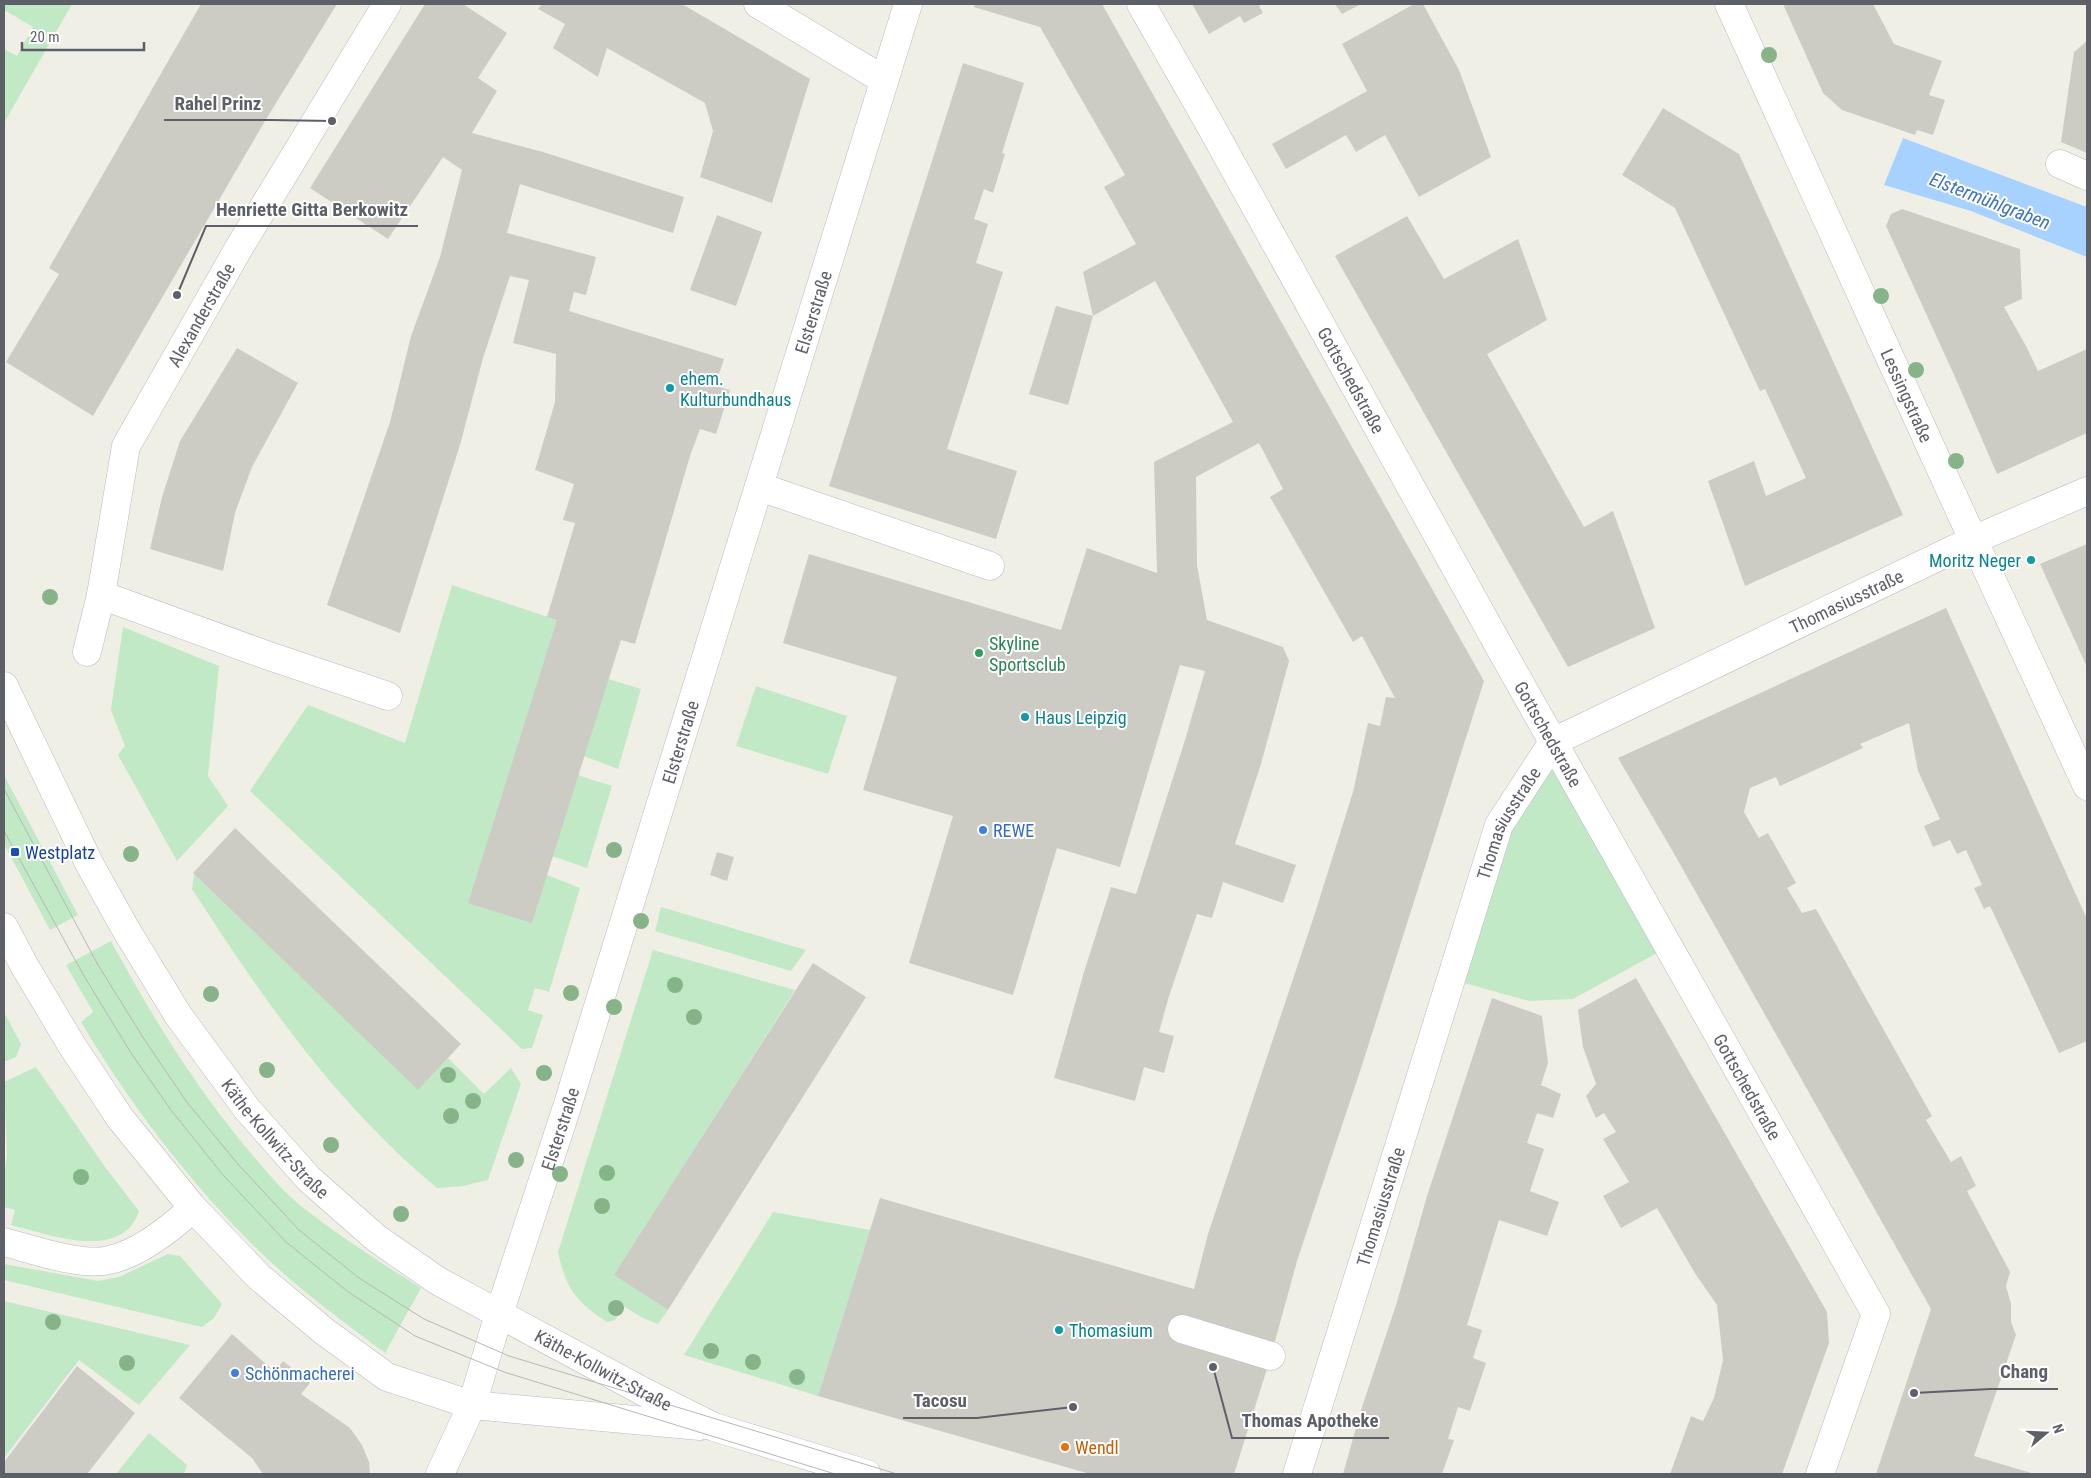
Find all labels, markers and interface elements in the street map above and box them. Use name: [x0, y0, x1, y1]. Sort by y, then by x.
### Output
scale bar: [22, 20, 145, 52]
text: 20 m: [30, 28, 60, 46]
callout: Rahel Prinz: [164, 86, 271, 120]
text: Rahel Prinz: [175, 92, 261, 115]
water label: Elstermühlgraben: [1926, 167, 2054, 235]
callout: Henriette Gitta Berkowitz: [206, 192, 418, 226]
text: Henriette Gitta Berkowitz: [216, 198, 408, 221]
street label: Alexanderstraße: [163, 259, 239, 370]
street label: Elsterstraße: [790, 268, 835, 356]
street label: Gottschedstraße: [1314, 323, 1389, 437]
street label: Lessingstraße: [1877, 345, 1938, 445]
place label: ehem. Kulturbundhaus: [680, 368, 791, 410]
marker: ehem. Kulturbundhaus: [664, 382, 676, 394]
place label: Moritz Neger: [1929, 550, 2022, 571]
marker: Moritz Neger: [2025, 554, 2037, 566]
street label: Thomasiusstraße: [1786, 565, 1906, 637]
place label: Skyline Sportsclub: [989, 633, 1066, 675]
marker: Skyline Sportsclub: [973, 647, 985, 659]
street label: Gottschedstraße: [1510, 677, 1587, 791]
street label: Elsterstraße: [657, 698, 703, 786]
place label: Haus Leipzig: [1035, 707, 1127, 728]
marker: Haus Leipzig: [1019, 711, 1031, 723]
street label: Thomasiusstraße: [1472, 763, 1544, 882]
place label: REWE: [993, 820, 1034, 841]
marker: REWE: [977, 824, 989, 836]
place label: Westplatz: [25, 842, 95, 863]
marker: Westplatz: [9, 846, 21, 858]
street label: Gottschedstraße: [1709, 1030, 1786, 1143]
street label: Käthe-Kollwitz-Straße: [218, 1074, 334, 1202]
street label: Elsterstraße: [537, 1085, 583, 1173]
street label: Thomasiusstraße: [1352, 1144, 1409, 1269]
place label: Thomasium: [1069, 1320, 1153, 1341]
marker: Thomasium: [1053, 1324, 1065, 1336]
street label: Käthe-Kollwitz-Straße: [531, 1325, 675, 1415]
callout: Chang: [1990, 1355, 2058, 1389]
text: Chang: [2000, 1360, 2048, 1383]
place label: Schönmacherei: [245, 1363, 355, 1384]
marker: Schönmacherei: [229, 1367, 241, 1379]
callout: Tacosu: [903, 1384, 977, 1418]
text: Tacosu: [913, 1389, 967, 1412]
callout: Thomas Apotheke: [1232, 1404, 1389, 1438]
north arrow: [2021, 1408, 2071, 1458]
text: Thomas Apotheke: [1241, 1409, 1379, 1432]
text: N: [2049, 1422, 2067, 1435]
place label: Wendl: [1075, 1437, 1119, 1458]
marker: Wendl: [1059, 1441, 1071, 1453]

